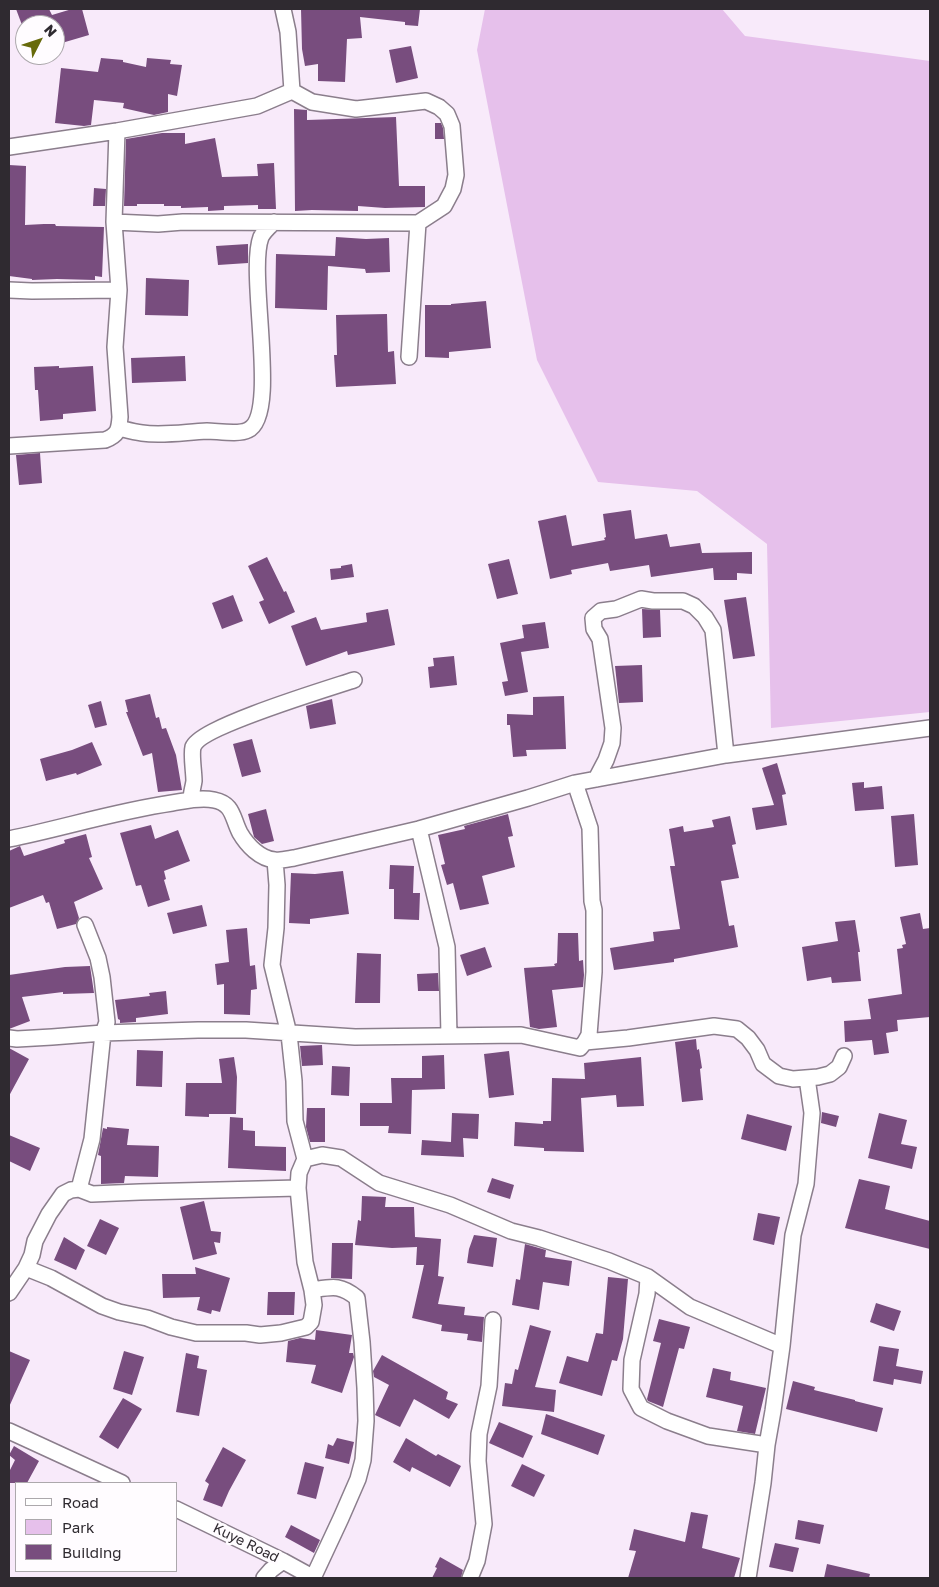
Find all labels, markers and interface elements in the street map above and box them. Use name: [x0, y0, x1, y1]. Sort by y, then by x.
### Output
north arrow: [15, 15, 65, 65]
text: N: [41, 21, 61, 40]
legend: [15, 1482, 178, 1572]
text: Road: [62, 1493, 99, 1511]
text: Park: [62, 1518, 94, 1536]
street label: Kuye Road: [210, 1520, 282, 1566]
text: Building: [62, 1543, 122, 1561]

